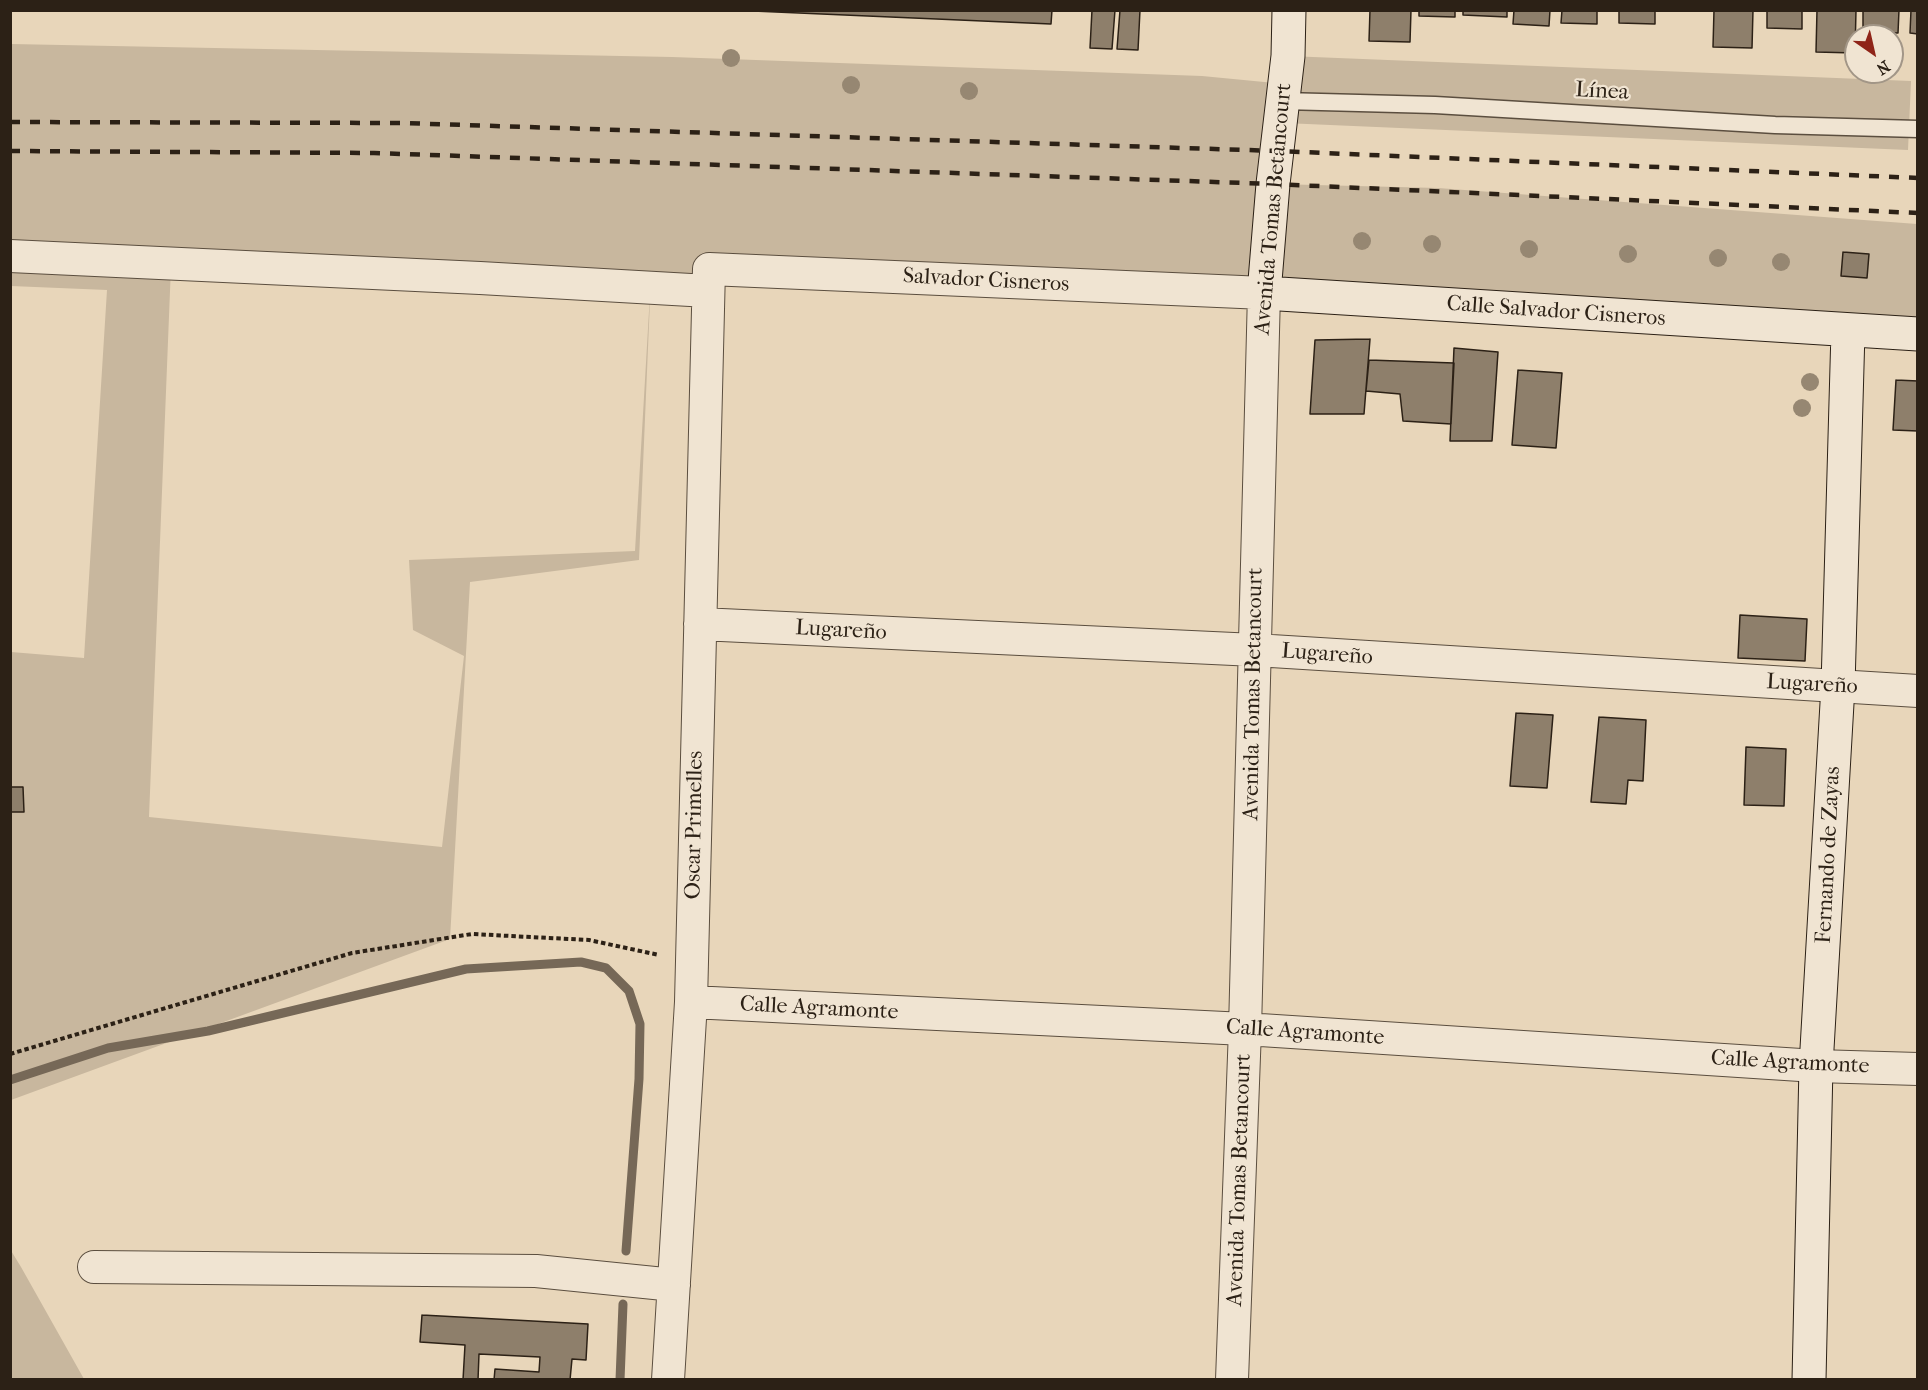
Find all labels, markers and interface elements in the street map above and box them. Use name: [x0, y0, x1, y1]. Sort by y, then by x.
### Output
north arrow: [1844, 24, 1904, 84]
text: N: [1873, 56, 1894, 79]
street label: Línea: [1575, 77, 1629, 107]
street label: Avenida Tomas Betancourt: [1250, 82, 1298, 336]
street label: Salvador Cisneros: [902, 263, 1070, 299]
street label: Calle Salvador Cisneros: [1446, 291, 1666, 333]
street label: Avenida Tomas Betancourt: [1239, 567, 1269, 821]
street label: Lugareño: [795, 615, 887, 647]
street label: Lugareño: [1280, 639, 1374, 671]
street label: Lugareño: [1766, 669, 1858, 701]
street label: Oscar Primelles: [681, 750, 709, 900]
street label: Fernando de Zayas: [1811, 766, 1847, 944]
street label: Calle Agramonte: [739, 992, 899, 1026]
street label: Calle Agramonte: [1225, 1014, 1385, 1052]
street label: Calle Agramonte: [1710, 1046, 1870, 1080]
street label: Avenida Tomas Betancourt: [1222, 1053, 1258, 1307]

